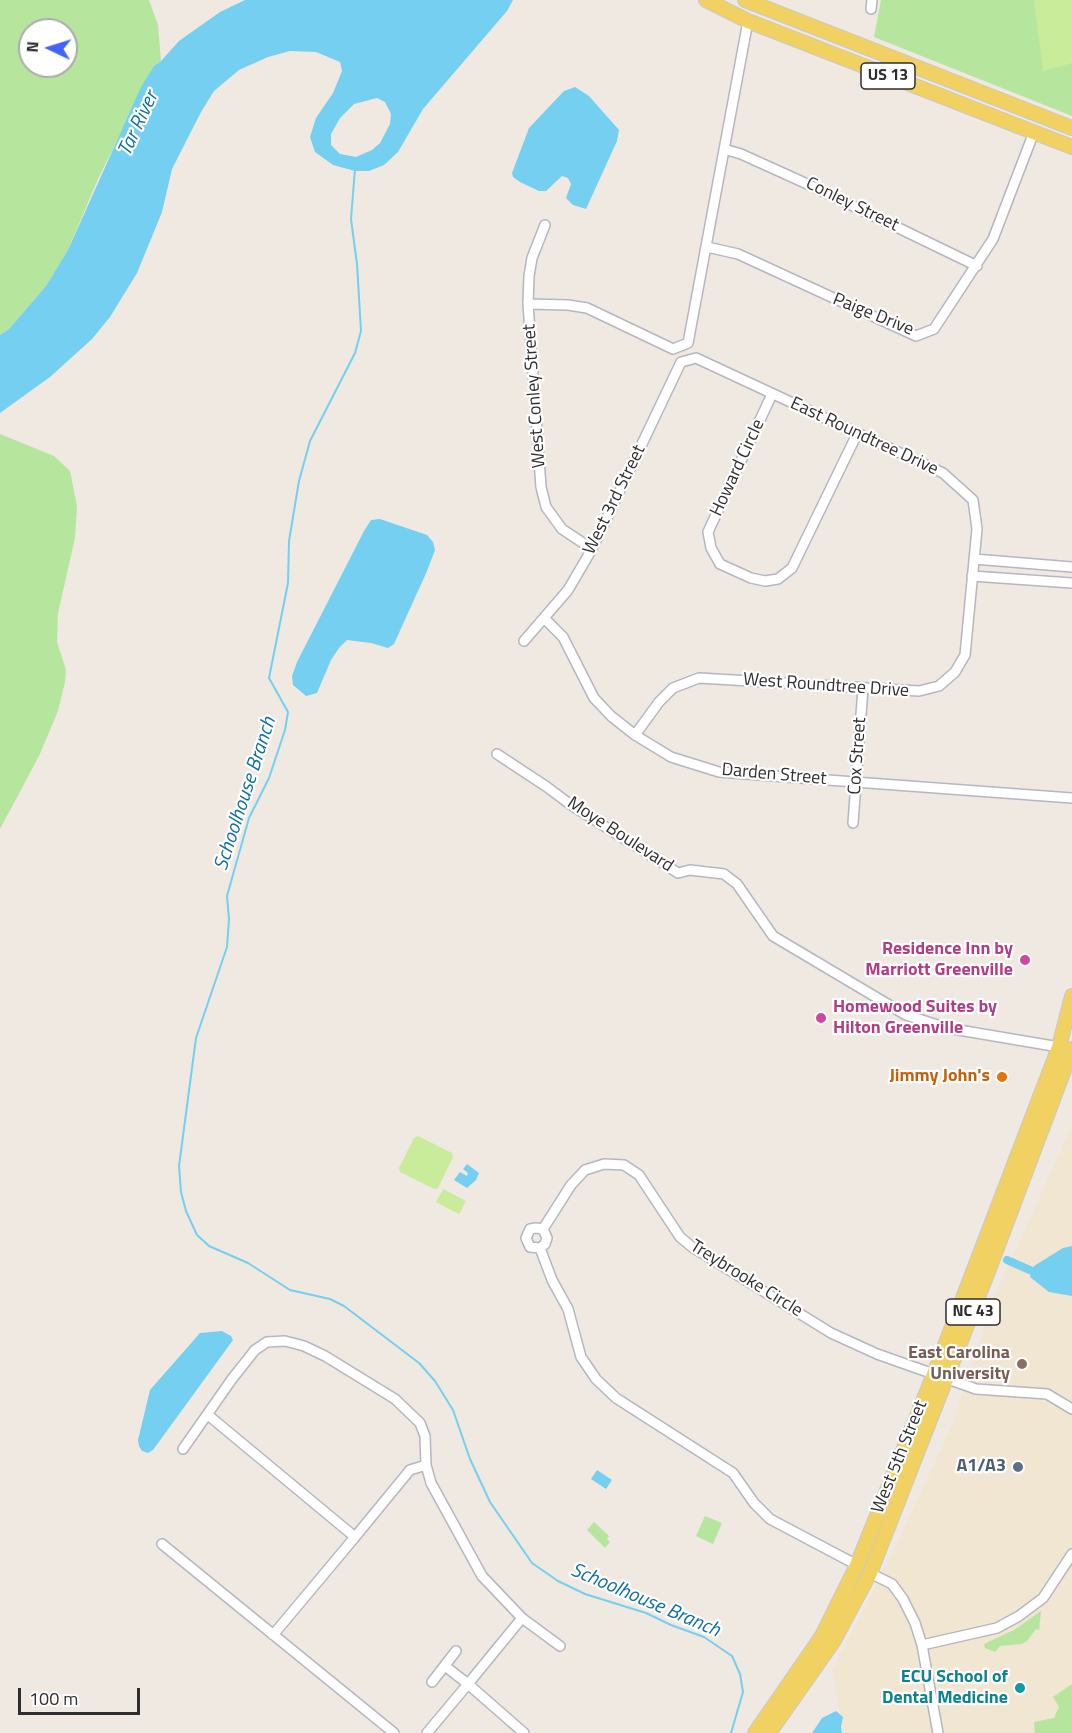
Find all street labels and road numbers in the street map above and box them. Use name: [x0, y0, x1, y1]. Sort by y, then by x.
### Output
road number: US 13: [861, 63, 915, 89]
street label: Conley Street: [802, 173, 902, 237]
street label: Paige Drive: [829, 289, 917, 341]
street label: West Conley Street: [519, 323, 551, 469]
street label: East Roundtree Drive: [787, 393, 941, 481]
street label: Howard Circle: [706, 416, 770, 520]
street label: West 3rd Street: [579, 442, 651, 558]
street label: West Roundtree Drive: [742, 669, 910, 703]
street label: Cox Street: [845, 717, 871, 795]
street label: Darden Street: [721, 760, 827, 790]
street label: Moye Boulevard: [563, 793, 677, 877]
street label: Treybrooke Circle: [686, 1236, 806, 1322]
road number: NC 43: [946, 1299, 1000, 1325]
street label: West 5th Street: [868, 1397, 932, 1517]

